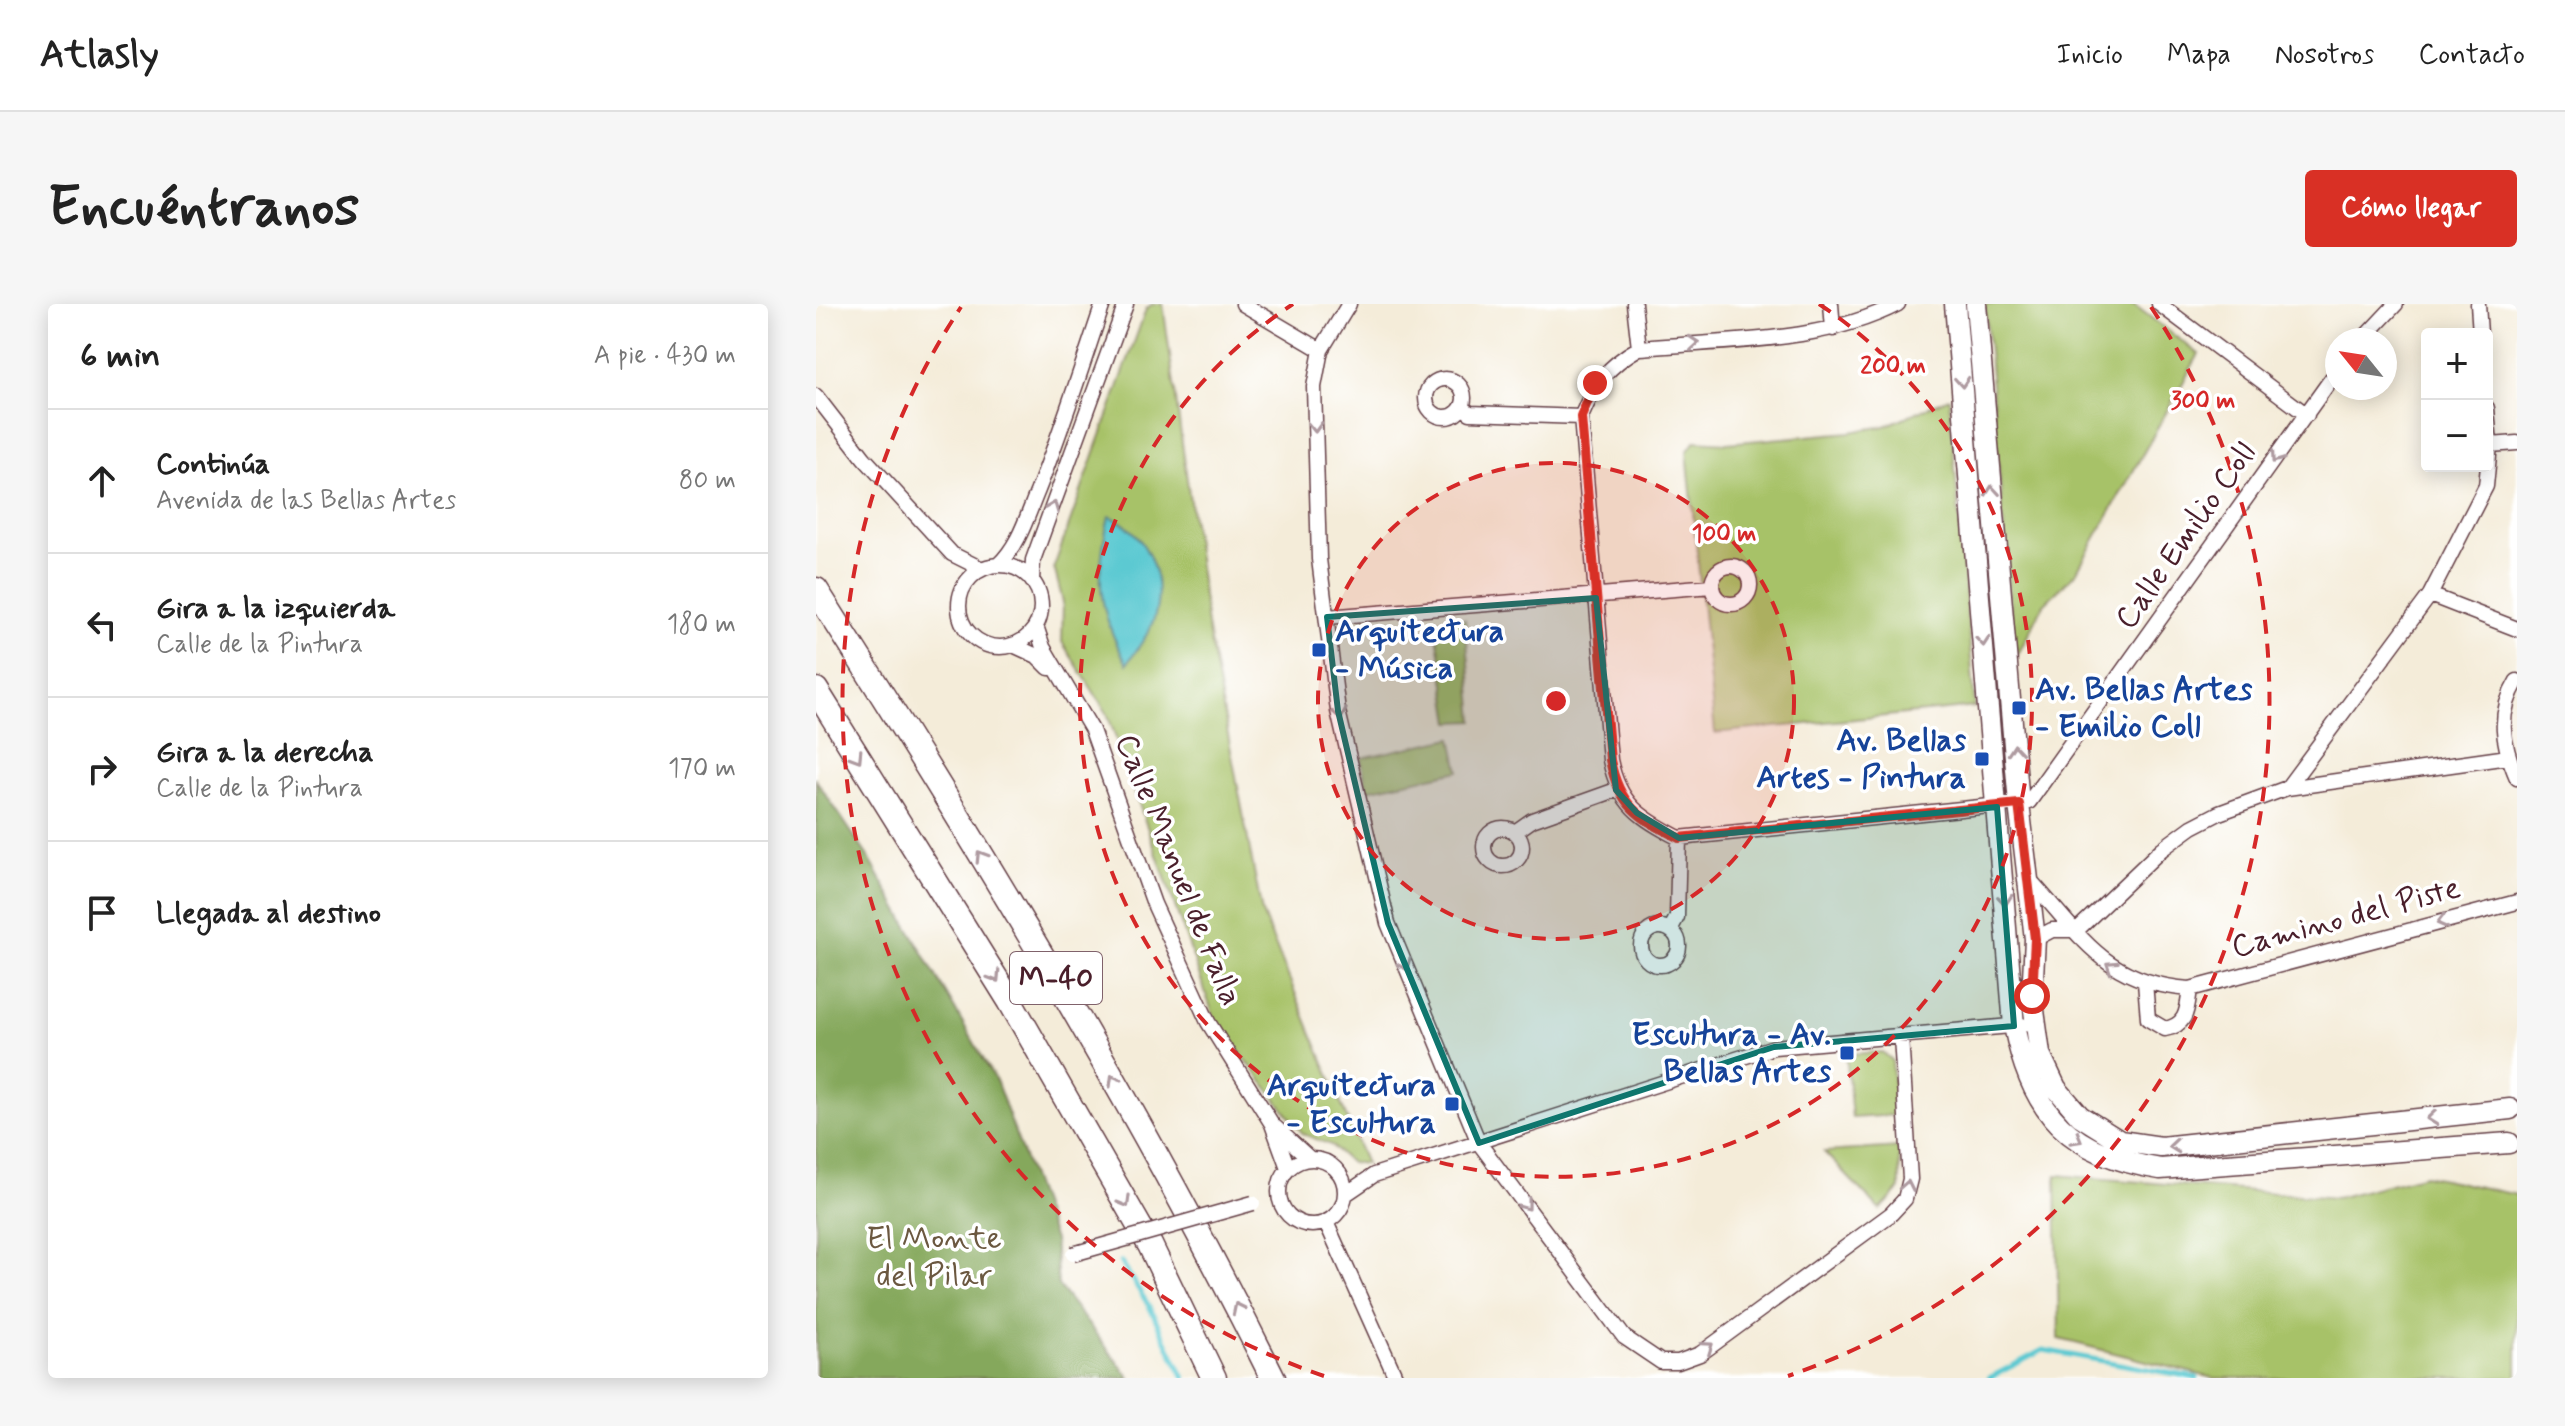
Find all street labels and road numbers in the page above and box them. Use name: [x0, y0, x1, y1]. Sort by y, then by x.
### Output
street label: Calle Emilio Coll: [2106, 434, 2266, 638]
street label: Calle Manuel de Falla: [1104, 728, 1252, 1012]
street label: Camino del Piste: [2227, 867, 2465, 969]
road number: M-40: [1010, 952, 1102, 1004]

